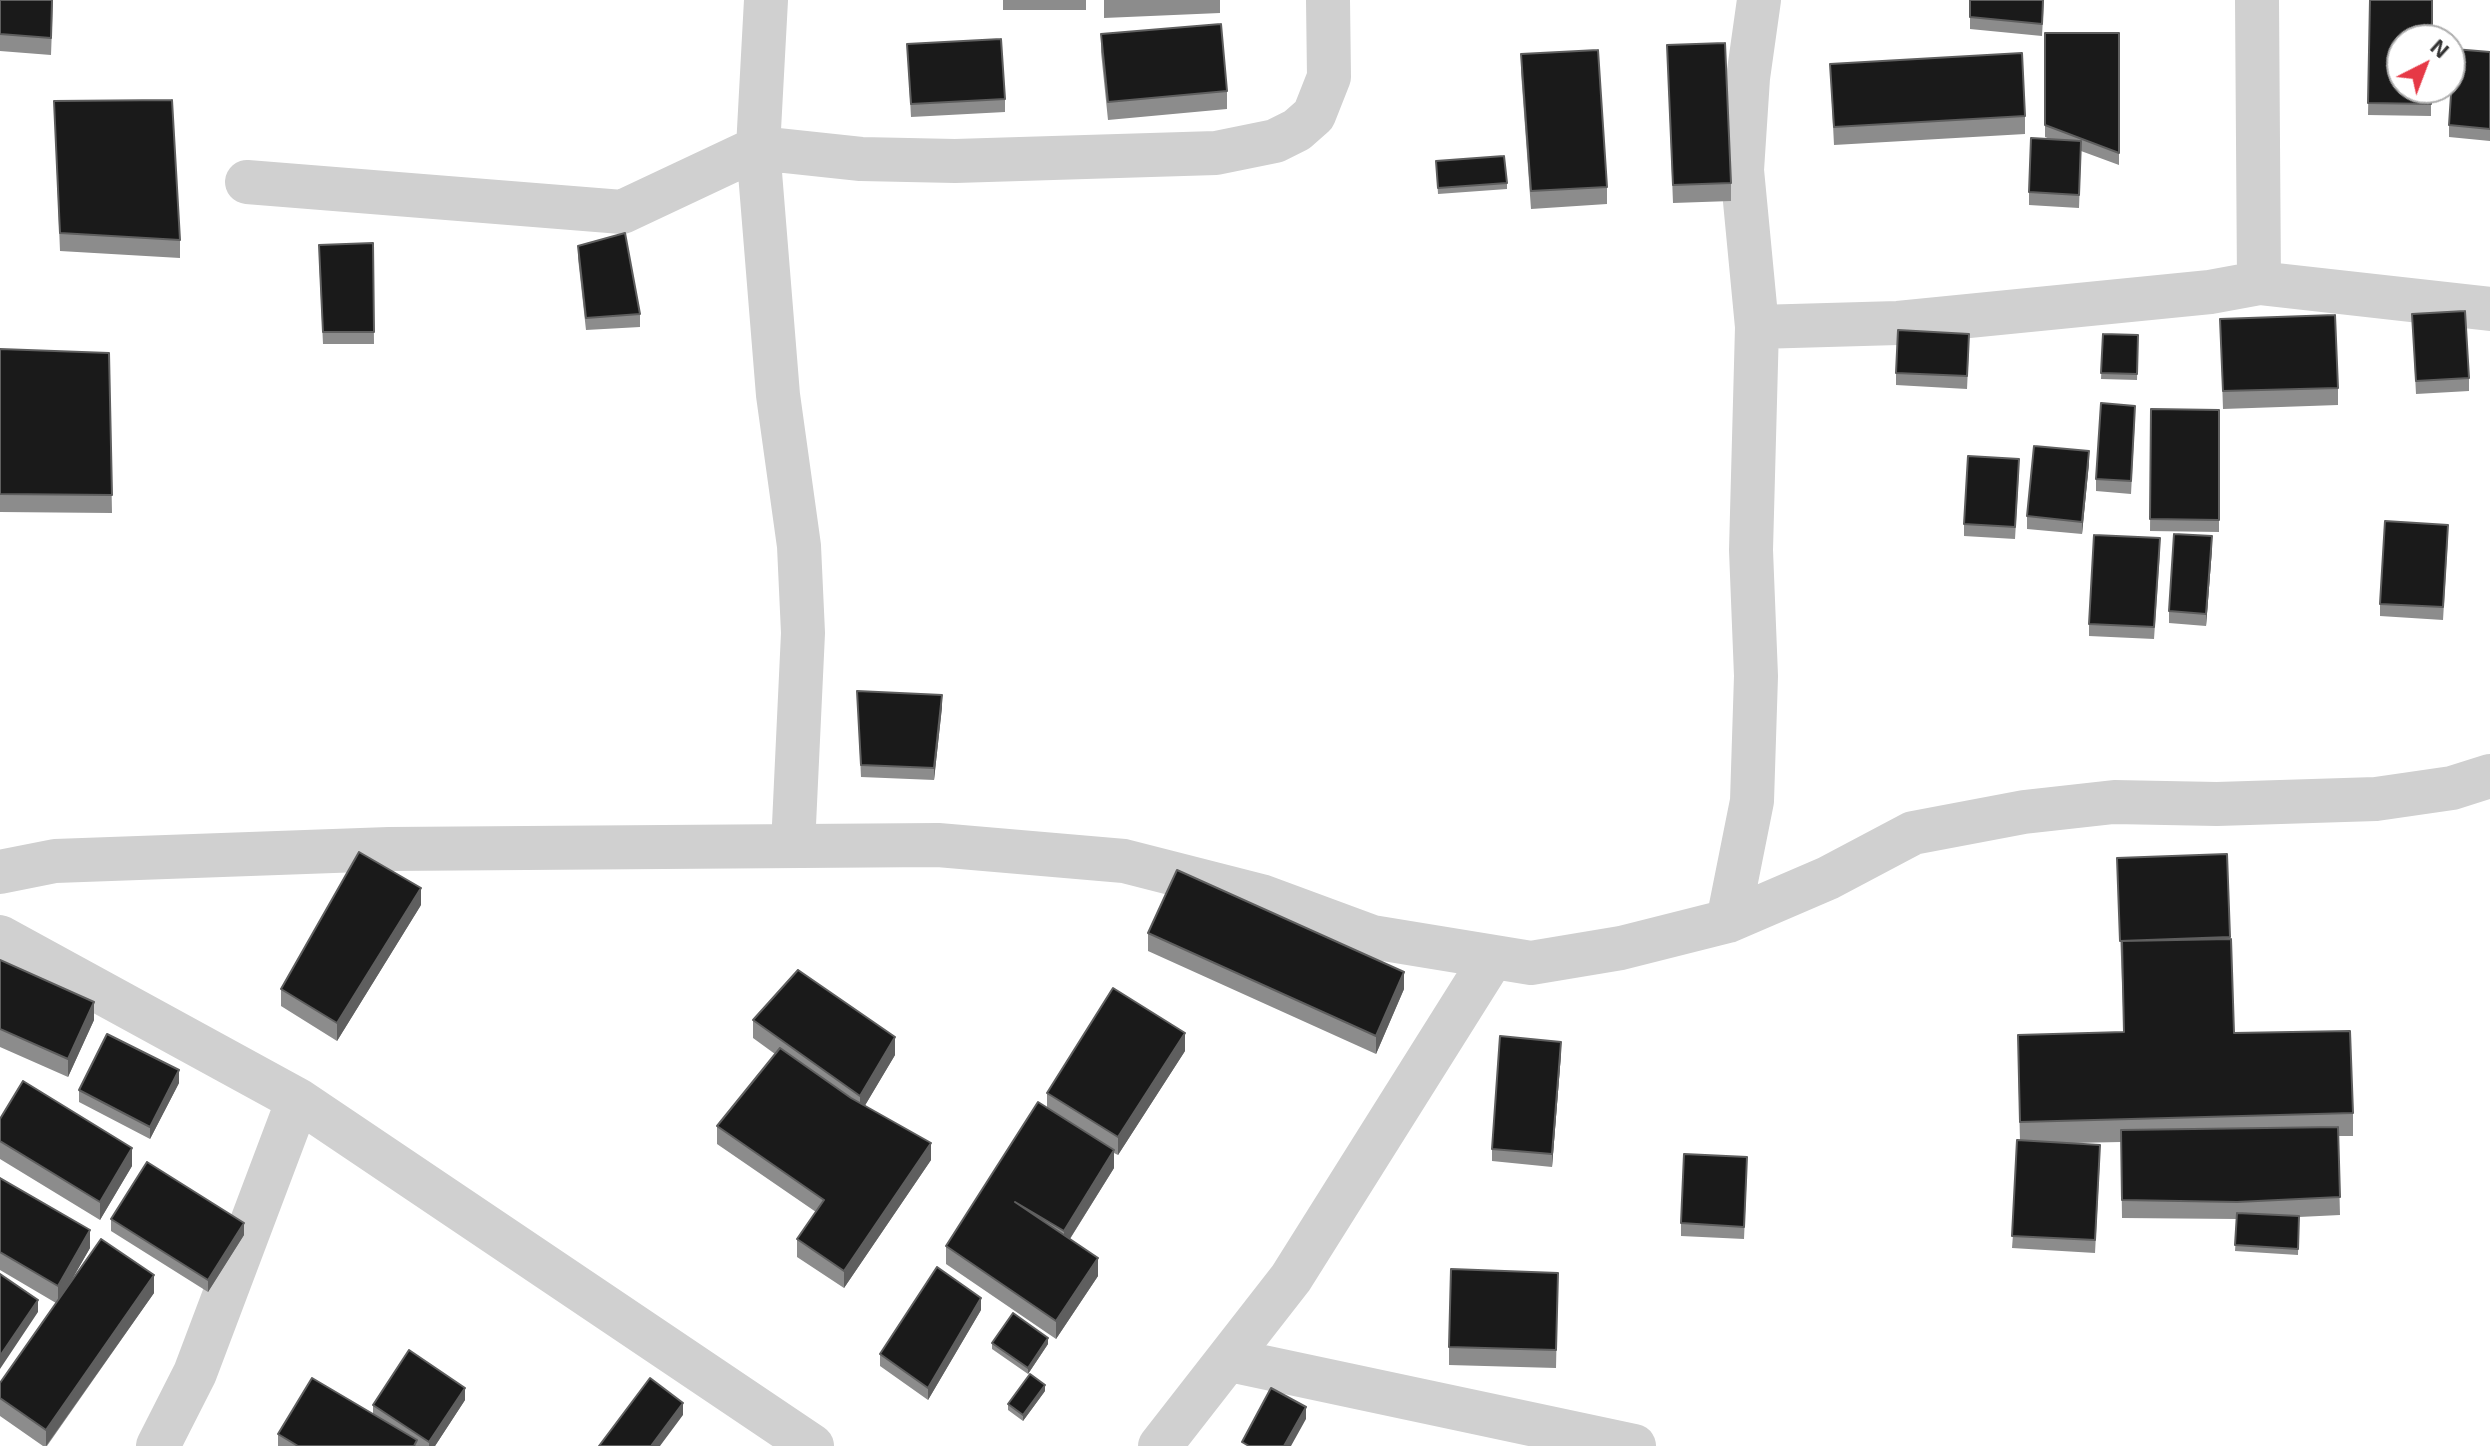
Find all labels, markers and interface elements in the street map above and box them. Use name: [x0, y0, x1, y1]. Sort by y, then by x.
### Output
north arrow: [2386, 24, 2466, 104]
text: N: [2426, 33, 2455, 63]

